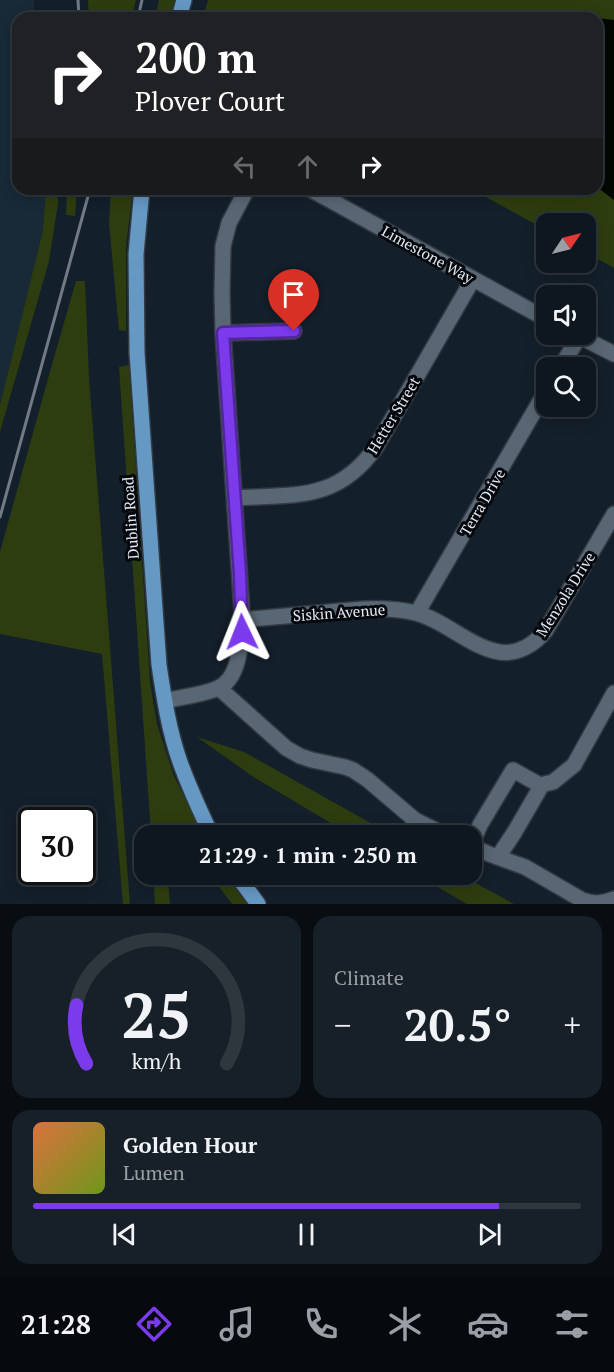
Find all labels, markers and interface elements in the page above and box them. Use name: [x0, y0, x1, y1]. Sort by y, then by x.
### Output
text: 200 m: [135, 29, 256, 85]
icon: right: [36, 36, 114, 114]
text: Plover Court: [135, 83, 285, 119]
icon: left: [228, 150, 261, 183]
icon: ahead: [291, 150, 324, 183]
icon: right: [354, 150, 387, 183]
north arrow: [536, 213, 596, 273]
map controls: [536, 213, 596, 417]
street label: Limestone Way: [379, 221, 478, 288]
pin: [268, 269, 319, 331]
icon: arrive: [277, 278, 310, 311]
button: sound: [536, 285, 596, 345]
button: search: [536, 357, 596, 417]
street label: Hetter Street: [362, 372, 424, 457]
street label: Terra Drive: [455, 465, 509, 539]
street label: Dublin Road: [117, 476, 143, 560]
street label: Menzola Drive: [531, 548, 599, 640]
street label: Siskin Avenue: [292, 599, 386, 625]
position arrow: [210, 600, 274, 664]
speed limit sign: 30: [18, 807, 96, 885]
text: 21:29 · 1 min · 250 m: [199, 840, 417, 869]
text: Climate: [334, 964, 404, 991]
text: 25: [121, 973, 192, 1056]
text: 20.5°: [403, 994, 512, 1054]
text: −: [334, 1003, 352, 1046]
text: +: [563, 1003, 581, 1046]
text: km/h: [132, 1047, 182, 1075]
text: Golden Hour: [123, 1130, 257, 1159]
text: Lumen: [123, 1159, 185, 1186]
icon: previous: [108, 1218, 141, 1251]
icon: pause: [290, 1218, 323, 1251]
icon: next: [473, 1218, 506, 1251]
icon: directions: [133, 1303, 175, 1345]
icon: music: [216, 1303, 258, 1345]
icon: phone: [300, 1303, 342, 1345]
icon: climate: [384, 1303, 426, 1345]
icon: car: [467, 1303, 509, 1345]
icon: filters: [551, 1303, 593, 1345]
text: 21:28: [21, 1306, 91, 1342]

